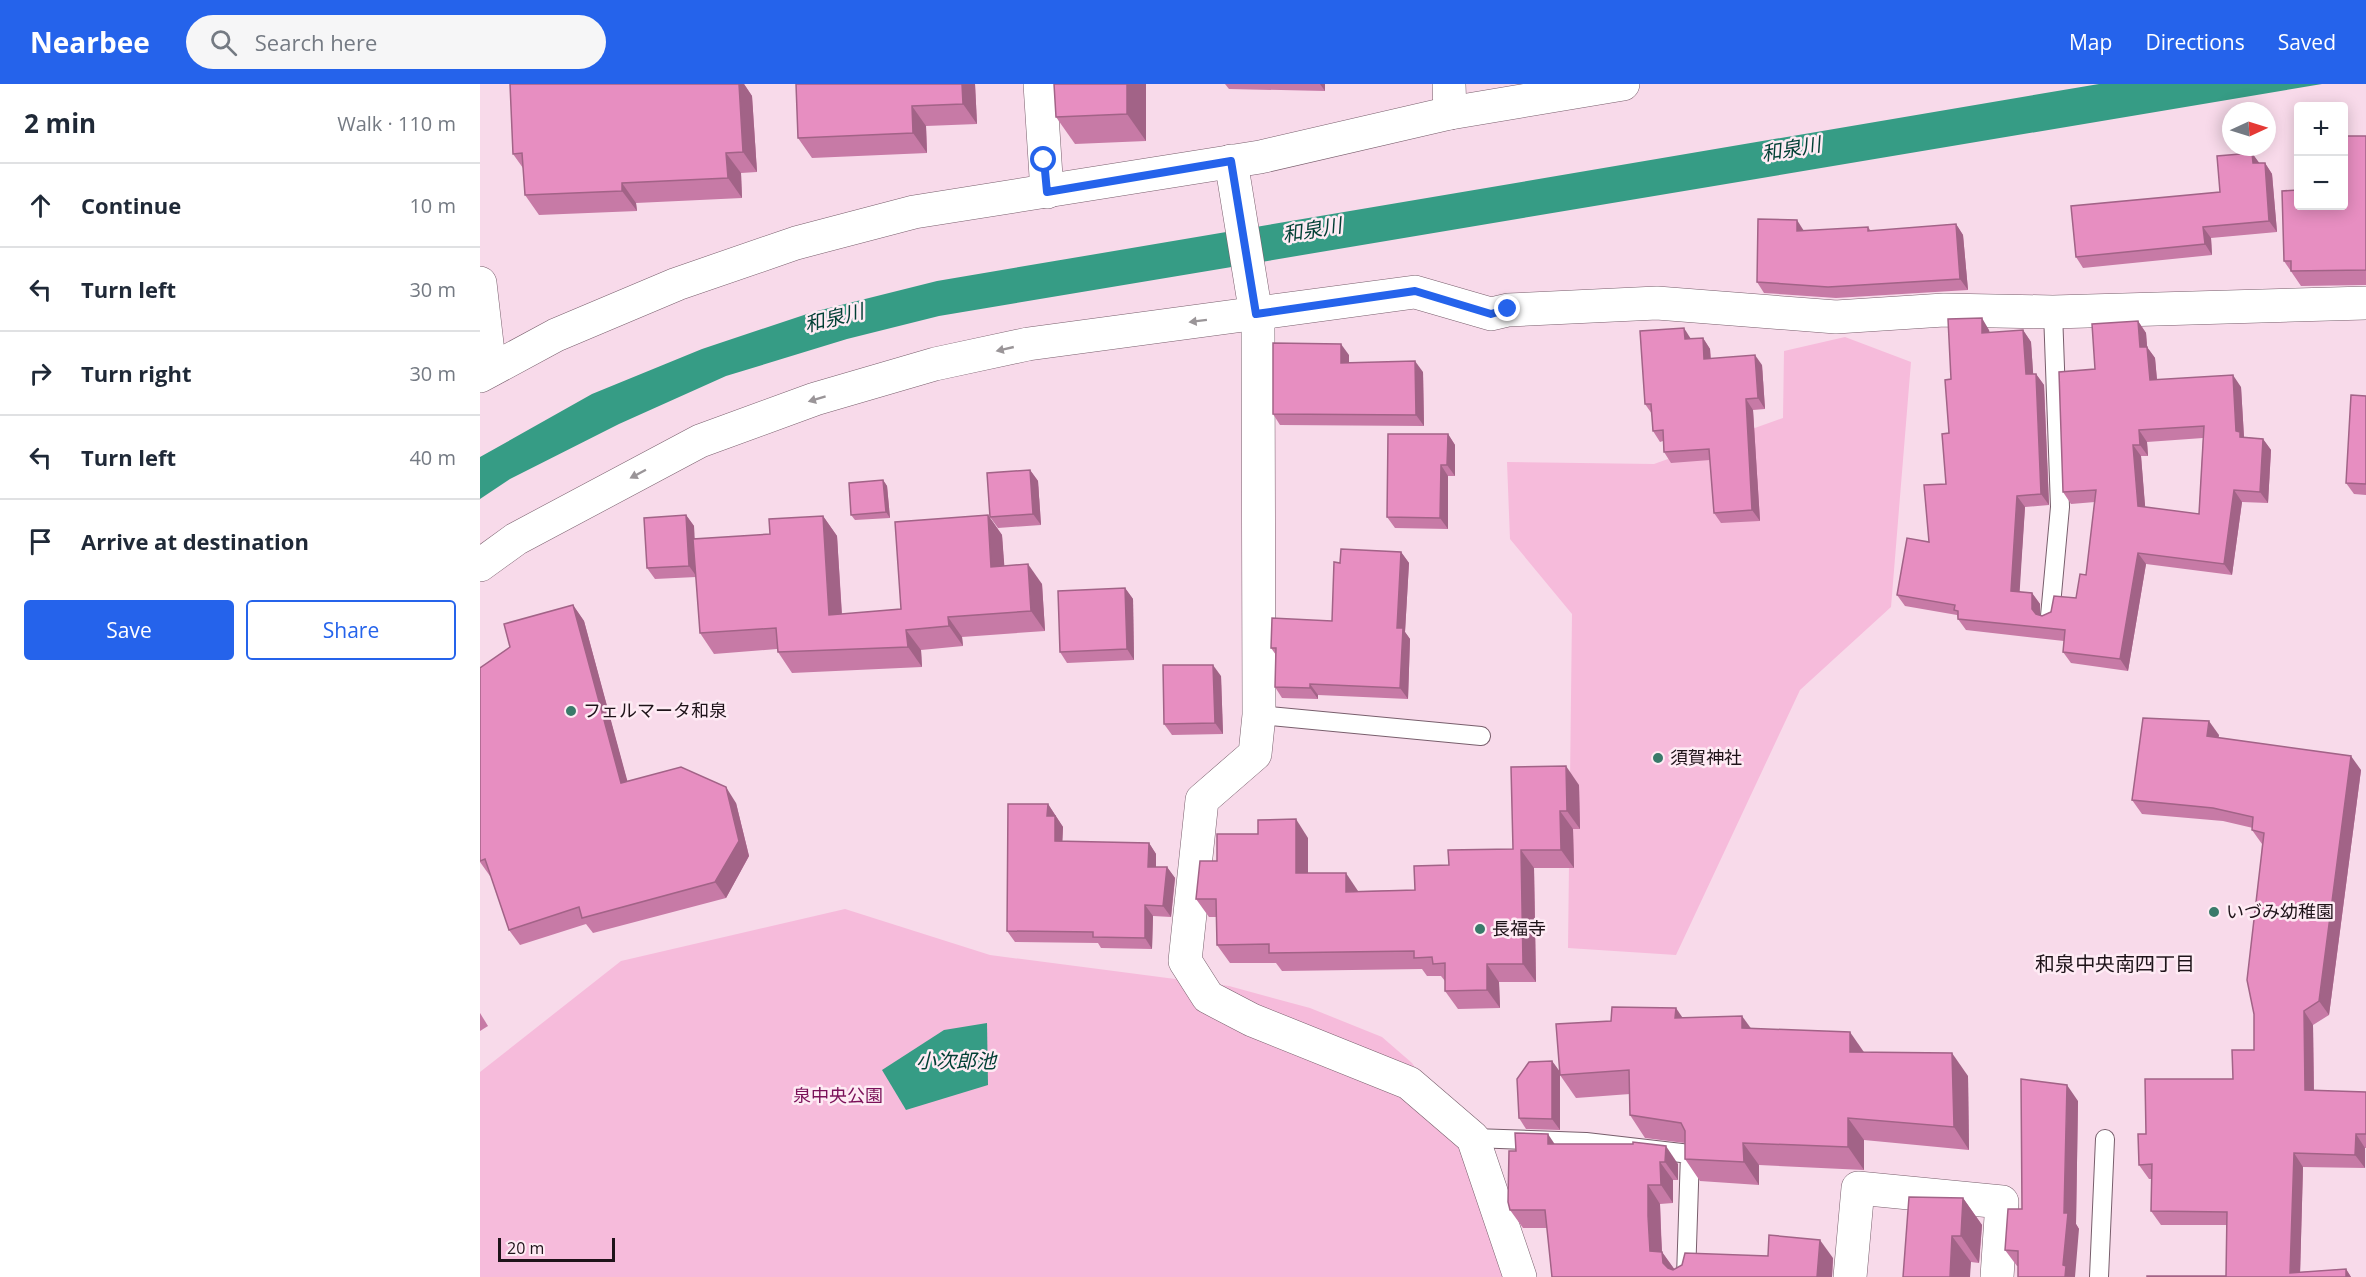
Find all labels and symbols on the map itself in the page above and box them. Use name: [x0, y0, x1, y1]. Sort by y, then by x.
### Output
north arrow: [2222, 102, 2276, 156]
water label: 和泉川: [1759, 130, 1825, 167]
route start: [1030, 146, 1056, 172]
water label: 和泉川: [1280, 211, 1346, 248]
route end: [1494, 295, 1520, 321]
water label: 和泉川: [802, 297, 868, 338]
one-way arrow: [1189, 317, 1208, 326]
one-way arrow: [996, 344, 1015, 354]
one-way arrow: [808, 395, 826, 404]
one-way arrow: [629, 469, 646, 479]
place label: フェルマータ和泉: [583, 698, 727, 722]
marker: フェルマータ和泉: [564, 704, 578, 718]
place label: 須賀神社: [1670, 745, 1742, 769]
marker: 須賀神社: [1651, 751, 1665, 765]
place label: いづみ幼稚園: [2226, 899, 2334, 923]
marker: いづみ幼稚園: [2207, 905, 2221, 919]
place label: 長福寺: [1492, 916, 1546, 940]
marker: 長福寺: [1473, 922, 1487, 936]
district label: 和泉中央南四丁目: [2035, 950, 2195, 977]
water label: 小次郎池: [916, 1047, 998, 1074]
park label: 泉中央公園: [793, 1083, 883, 1107]
scale bar: [498, 1235, 615, 1262]

